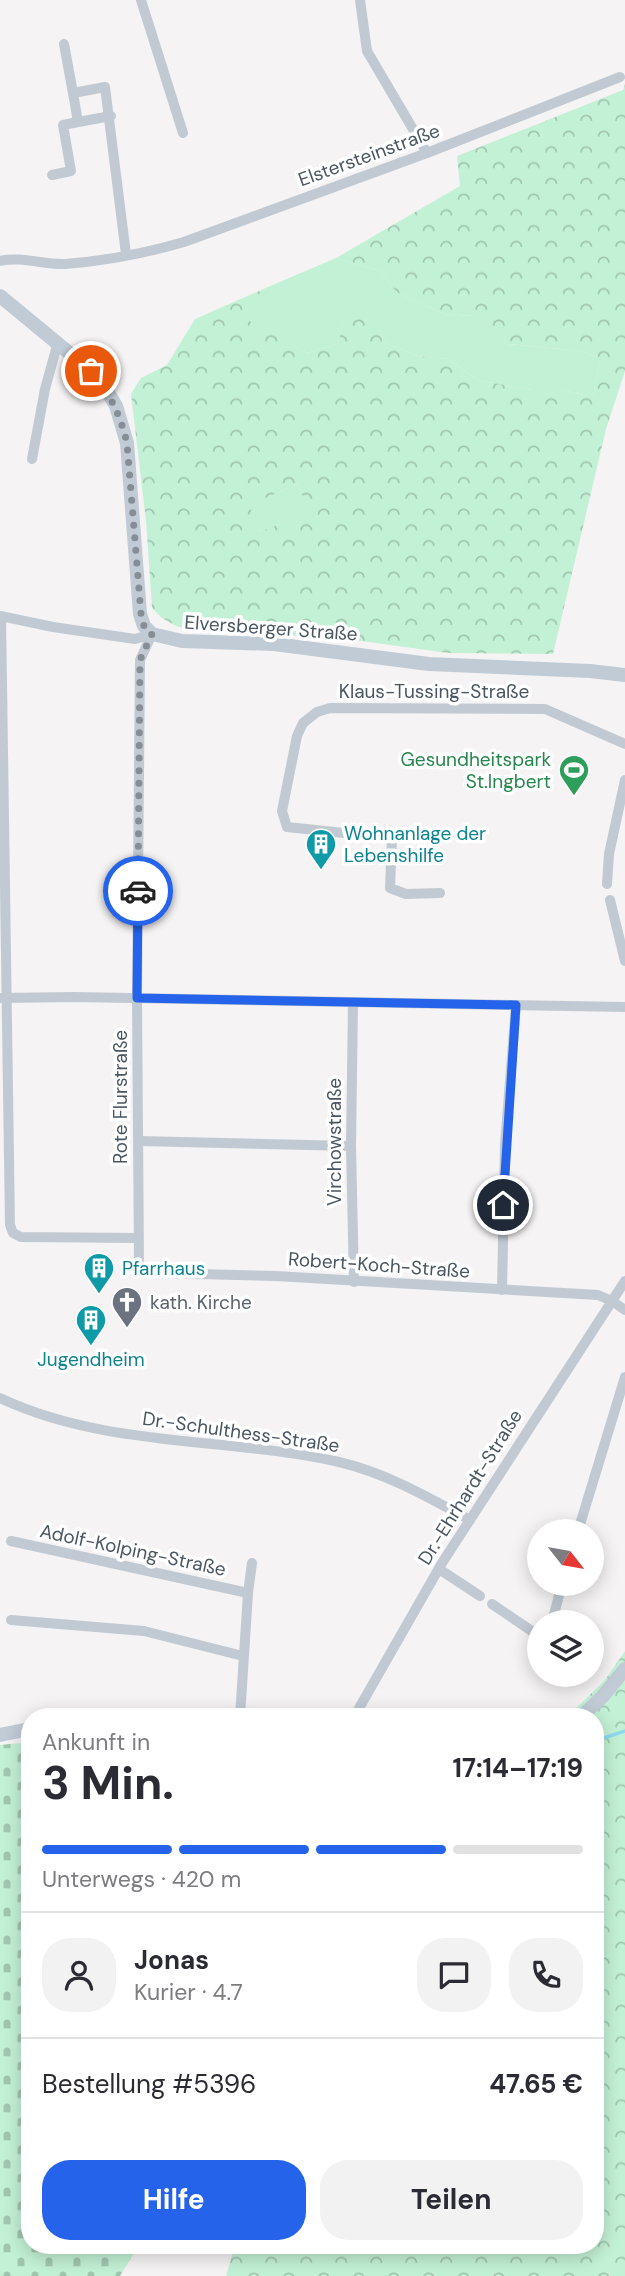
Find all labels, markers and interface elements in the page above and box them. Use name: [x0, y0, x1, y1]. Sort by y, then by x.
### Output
street label: Elstersteinstraße: [295, 118, 443, 192]
pin: [61, 341, 121, 401]
icon: bag: [72, 352, 110, 390]
street label: Elversberger Straße: [184, 609, 358, 647]
street label: Klaus-Tussing-Straße: [339, 679, 529, 704]
place label: Gesundheitspark St.Ingbert: [400, 747, 551, 794]
sports icon: Gesundheitspark St.Ingbert: [557, 753, 591, 797]
place label: Wohnanlage der Lebenshilfe: [344, 821, 486, 868]
building icon: Wohnanlage der Lebenshilfe: [304, 827, 338, 871]
courier: [103, 856, 173, 926]
icon: car: [119, 872, 157, 910]
street label: Rote Flurstraße: [108, 1030, 133, 1164]
street label: Virchowstraße: [322, 1078, 347, 1206]
pin: [473, 1175, 533, 1235]
icon: home: [484, 1186, 522, 1224]
street label: Robert-Koch-Straße: [287, 1246, 471, 1284]
building icon: Pfarrhaus: [82, 1251, 116, 1295]
place label: Pfarrhaus: [122, 1256, 205, 1281]
church icon: kath. Kirche: [110, 1285, 144, 1329]
place label: kath. Kirche: [150, 1290, 252, 1315]
building icon: Jugendheim: [74, 1303, 108, 1347]
place label: Jugendheim: [37, 1347, 145, 1372]
street label: Dr.-Ehrhardt-Straße: [412, 1405, 528, 1569]
street label: Dr.-Schulthess-Straße: [141, 1406, 341, 1458]
street label: Adolf-Kolping-Straße: [38, 1518, 228, 1582]
north arrow: [527, 1519, 604, 1596]
map controls: [527, 1519, 604, 1687]
button: layers: [527, 1610, 604, 1687]
text: Ankunft in: [42, 1727, 150, 1757]
text: 17:14–17:19: [453, 1751, 583, 1785]
text: 3 Min.: [42, 1753, 174, 1813]
text: Unterwegs · 420 m: [42, 1864, 241, 1894]
button: person: [42, 1938, 116, 2012]
button: chat: [417, 1938, 491, 2012]
button: phone: [509, 1938, 583, 2012]
text: Jonas: [134, 1943, 209, 1977]
text: Kurier · 4.7: [134, 1977, 243, 2007]
text: Bestellung #5396: [42, 2067, 256, 2101]
text: 47.65 €: [489, 2067, 583, 2101]
button: Hilfe: [42, 2160, 306, 2240]
button: Teilen: [320, 2160, 583, 2240]

